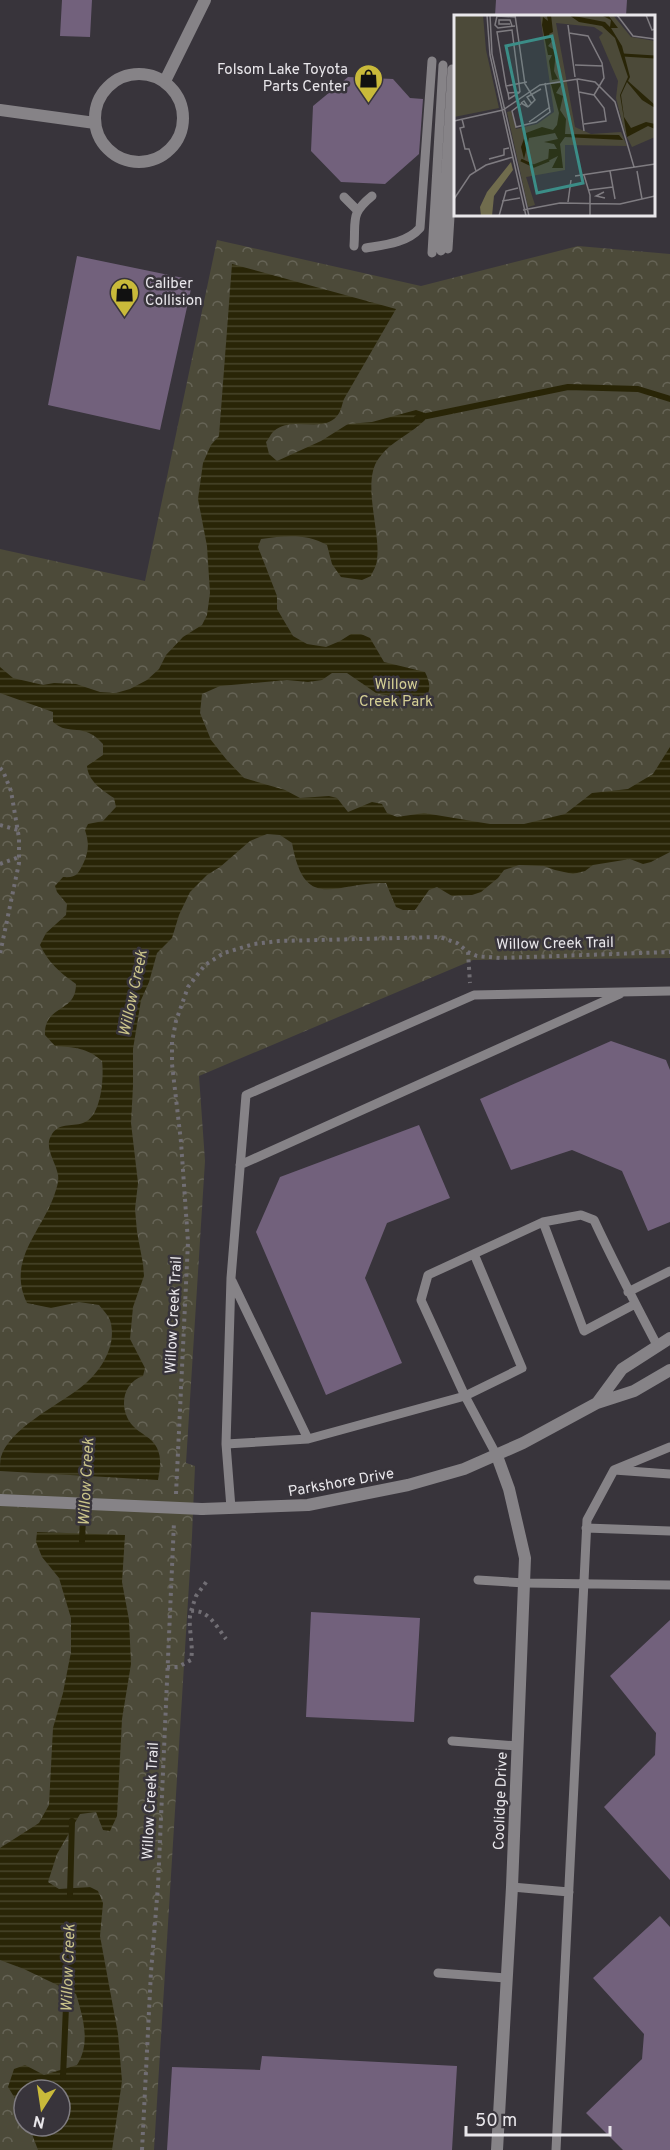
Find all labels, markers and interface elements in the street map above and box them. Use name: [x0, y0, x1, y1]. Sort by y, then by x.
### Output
inset map: [454, 15, 655, 216]
place label: Folsom Lake Toyota Parts Center: [217, 61, 348, 97]
shop icon: Folsom Lake Toyota Parts Center: [353, 62, 385, 104]
place label: Caliber Collision: [145, 275, 202, 311]
shop icon: Caliber Collision: [108, 276, 140, 318]
park label: Willow Creek Park: [359, 676, 433, 712]
street label: Willow Creek Trail: [496, 934, 614, 955]
water label: Willow Creek: [115, 947, 153, 1039]
street label: Willow Creek Trail: [162, 1256, 187, 1374]
water label: Willow Creek: [75, 1437, 99, 1527]
street label: Parkshore Drive: [287, 1465, 396, 1502]
street label: Willow Creek Trail: [139, 1742, 164, 1860]
street label: Coolidge Drive: [490, 1752, 513, 1851]
water label: Willow Creek: [57, 1923, 81, 2012]
north arrow: [12, 2078, 72, 2138]
scale bar: [466, 2099, 610, 2137]
text: N: [32, 2110, 47, 2132]
text: 50 m: [475, 2110, 517, 2133]

